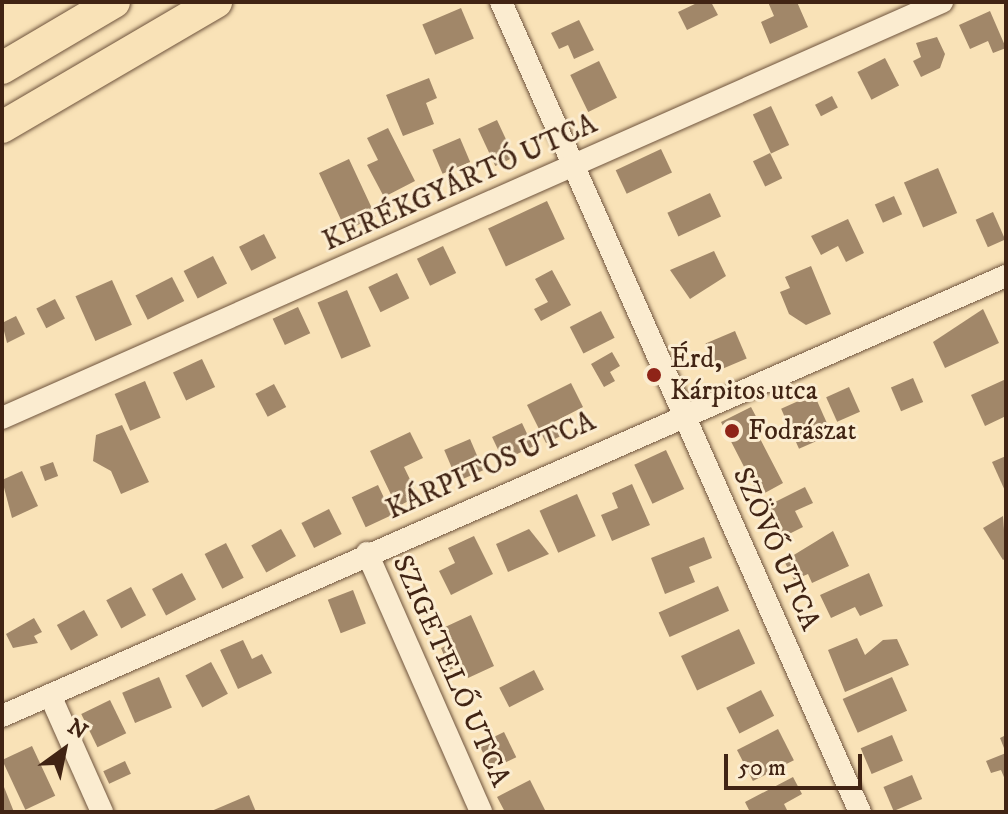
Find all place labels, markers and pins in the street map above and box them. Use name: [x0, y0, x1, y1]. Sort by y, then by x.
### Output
place label: Érd, Kárpitos utca: [670, 342, 818, 408]
marker: Érd, Kárpitos utca: [645, 366, 663, 384]
place label: Fodrászat: [748, 414, 856, 448]
marker: Fodrászat: [723, 422, 741, 440]

